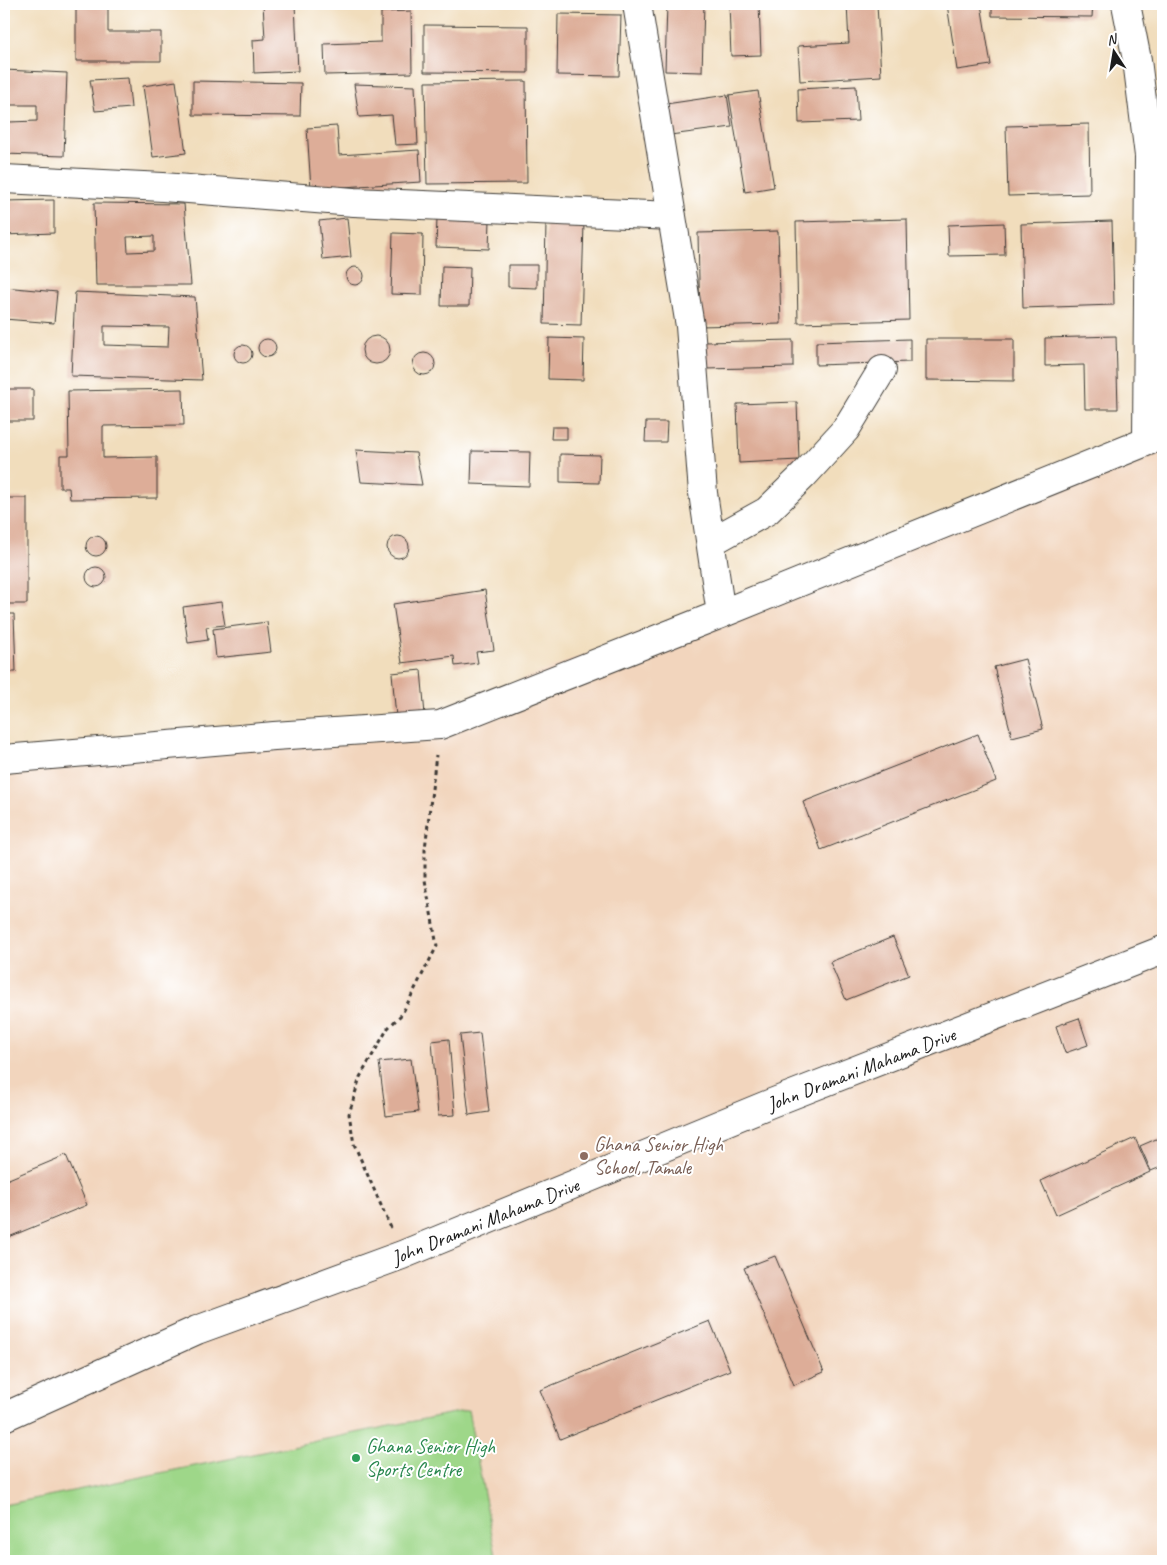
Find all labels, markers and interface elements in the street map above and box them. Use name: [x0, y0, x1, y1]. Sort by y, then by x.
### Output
north arrow: [1090, 28, 1140, 78]
text: N: [1105, 30, 1120, 49]
street label: John Dramani Mahama Drive: [762, 1021, 960, 1117]
place label: Ghana Senior High School, Tamale: [594, 1132, 724, 1180]
marker: Ghana Senior High School, Tamale: [578, 1150, 590, 1162]
street label: John Dramani Mahama Drive: [387, 1172, 584, 1271]
place label: Ghana Senior High Sports Centre: [366, 1434, 496, 1482]
marker: Ghana Senior High Sports Centre: [350, 1452, 362, 1464]

